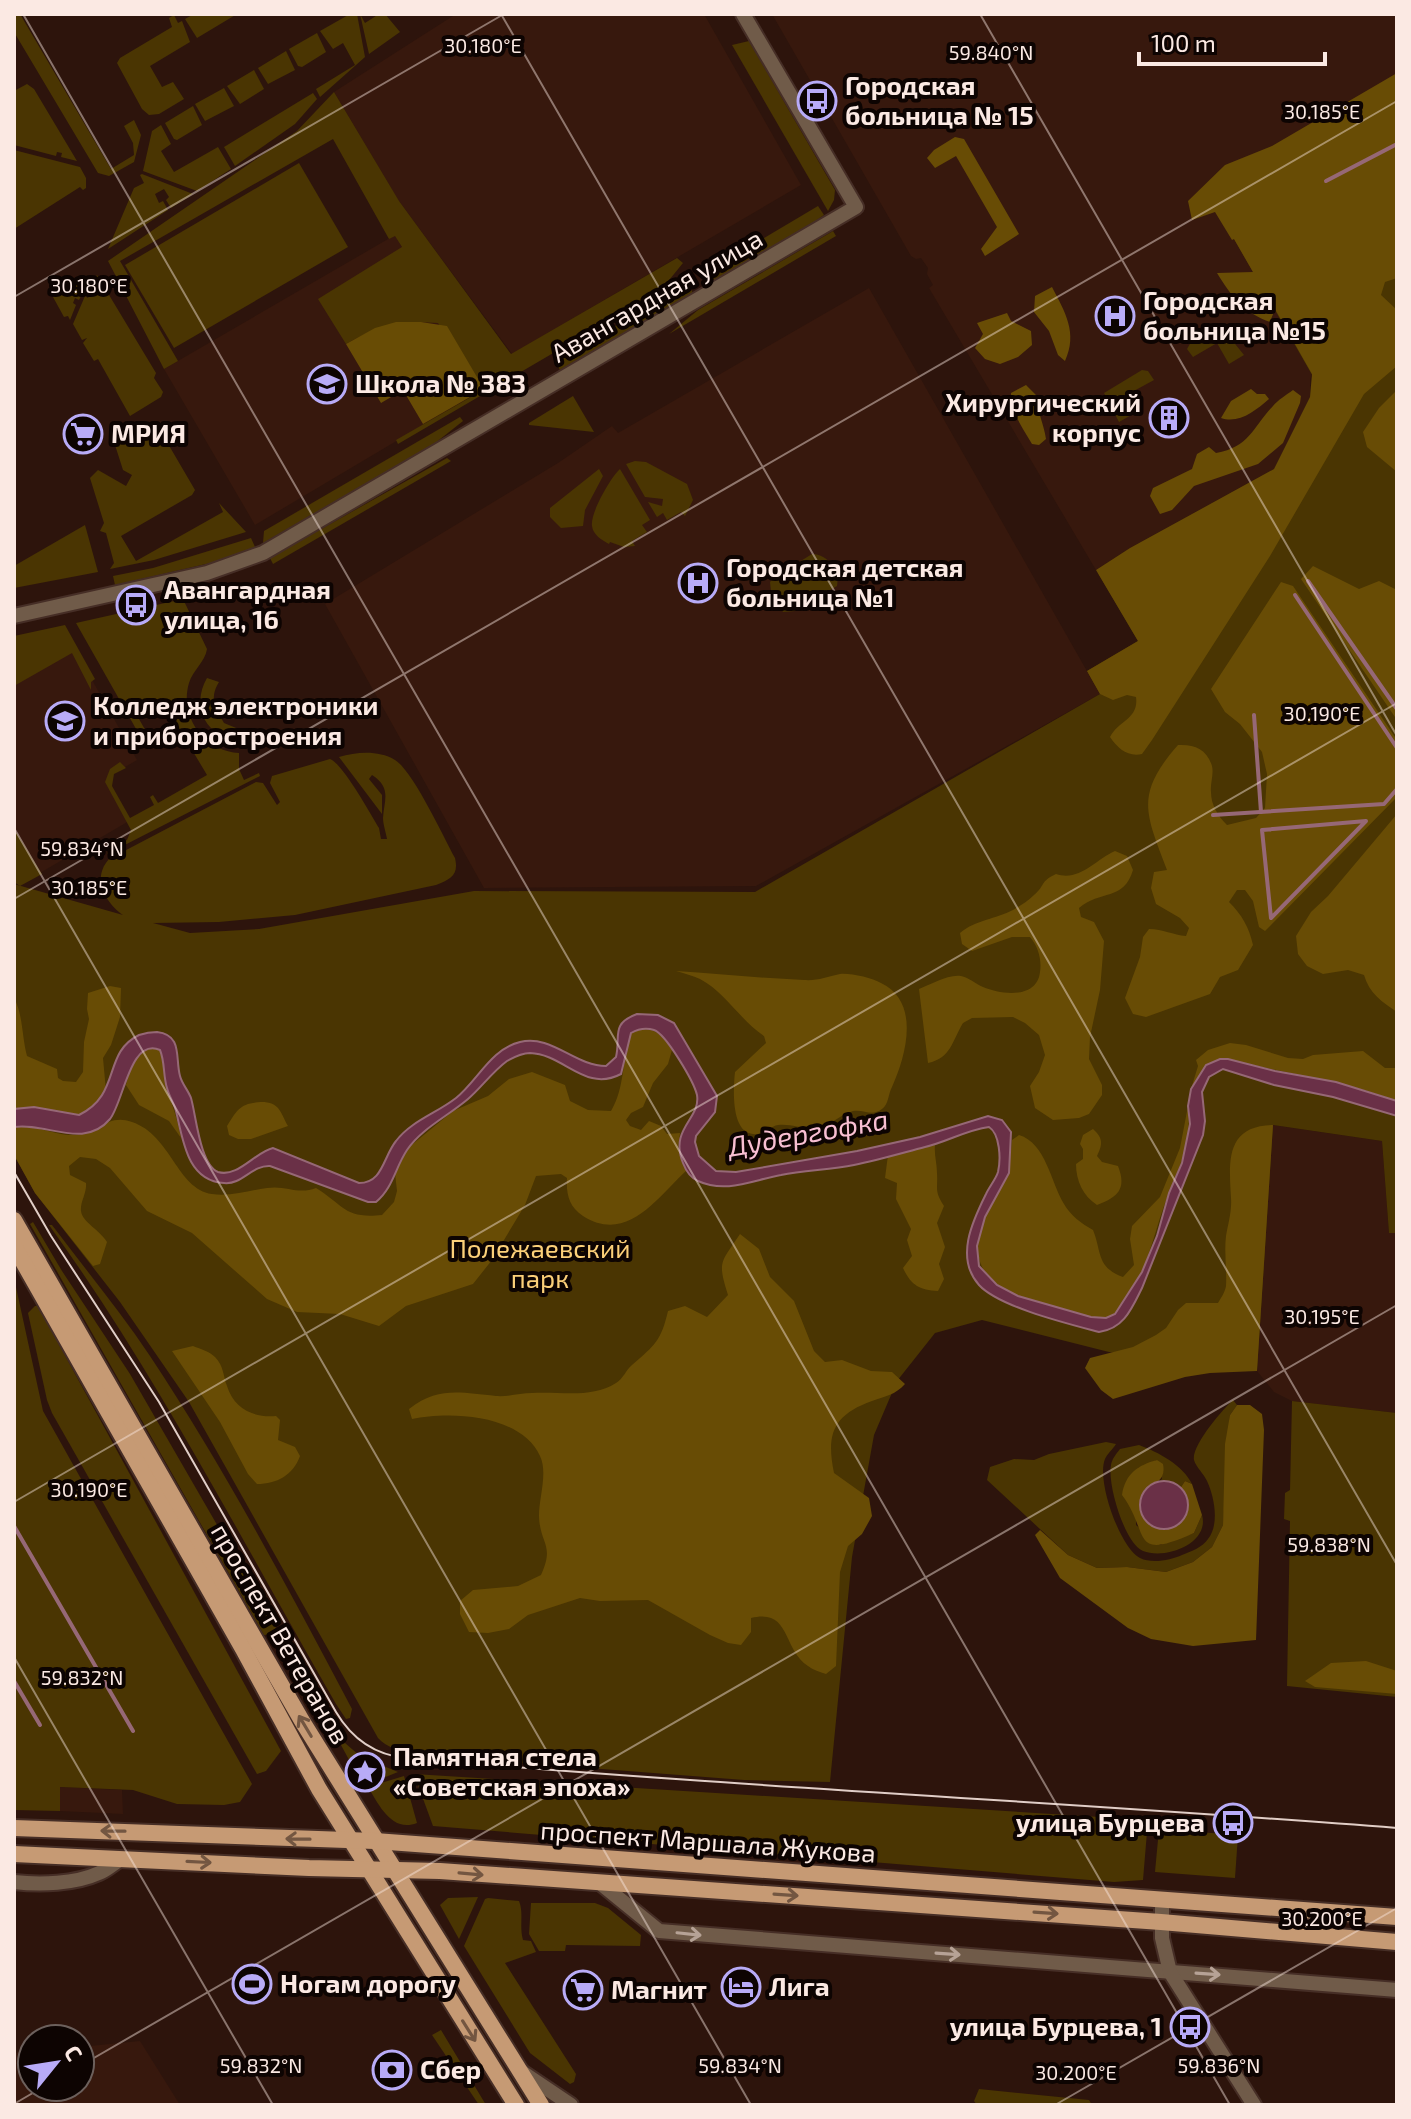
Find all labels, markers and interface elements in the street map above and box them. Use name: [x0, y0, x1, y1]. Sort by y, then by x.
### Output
scale bar: [1139, 16, 1325, 66]
text: 100 m: [1151, 28, 1216, 57]
text: 30.180°E: [444, 33, 522, 57]
text: 59.840°N: [949, 40, 1033, 64]
place label: Городская больница № 15: [845, 69, 1034, 130]
bus stop icon: Городская больница № 15: [796, 80, 838, 122]
text: 30.185°E: [1284, 99, 1360, 123]
street label: Авангардная улица: [545, 222, 768, 369]
text: 30.180°E: [50, 273, 128, 297]
place label: Городская больница №15: [1143, 284, 1326, 345]
hospital icon: Городская больница №15: [1094, 295, 1136, 337]
school or university icon: Школа № 383: [306, 363, 348, 405]
place label: Школа № 383: [355, 367, 526, 398]
place label: Хирургический корпус: [945, 386, 1141, 447]
building icon: Хирургический корпус: [1148, 397, 1190, 439]
supermarket icon: МРИЯ: [62, 413, 104, 455]
place label: МРИЯ: [111, 417, 186, 448]
place label: Городская детская больница №1: [726, 551, 964, 612]
hospital icon: Городская детская больница №1: [677, 562, 719, 604]
place label: Авангардная улица, 16: [164, 573, 331, 634]
bus stop icon: Авангардная улица, 16: [115, 584, 157, 626]
place label: Колледж электроники и приборостроения: [93, 689, 378, 750]
school or university icon: Колледж электроники и приборостроения: [44, 700, 86, 742]
text: 30.190°E: [1284, 701, 1360, 725]
text: 59.834°N: [40, 836, 124, 860]
text: 30.185°E: [51, 875, 127, 899]
water label: Дудергофка: [723, 1101, 891, 1163]
park label: Полежаевский парк: [449, 1232, 631, 1293]
text: 30.195°E: [1284, 1304, 1360, 1328]
text: 30.190°E: [51, 1477, 127, 1501]
street label: проспект Ветеранов: [206, 1518, 357, 1749]
text: 59.838°N: [1287, 1532, 1371, 1556]
text: 59.832°N: [41, 1665, 123, 1689]
one-way arrow: [297, 1715, 313, 1738]
place label: Памятная стела «Советская эпоха»: [393, 1740, 630, 1801]
place icon: Памятная стела «Советская эпоха»: [344, 1751, 386, 1793]
bus stop icon: улица Бурцева: [1212, 1802, 1254, 1844]
place label: улица Бурцева: [1016, 1806, 1205, 1837]
street label: проспект Маршала Жукова: [539, 1813, 877, 1869]
one-way arrow: [100, 1823, 127, 1839]
one-way arrow: [285, 1831, 312, 1847]
one-way arrow: [185, 1855, 212, 1870]
one-way arrow: [457, 1866, 484, 1881]
one-way arrow: [772, 1888, 799, 1903]
one-way arrow: [1032, 1906, 1059, 1921]
text: 30.200°E: [1281, 1906, 1363, 1930]
one-way arrow: [675, 1927, 702, 1942]
one-way arrow: [935, 1947, 961, 1962]
sports icon: Ногам дорогу: [231, 1963, 273, 2005]
hotel icon: Лига: [720, 1966, 762, 2008]
place label: Ногам дорогу: [280, 1967, 456, 1998]
one-way arrow: [1194, 1967, 1221, 1982]
supermarket icon: Магнит: [562, 1969, 604, 2011]
place label: Лига: [769, 1970, 830, 2001]
place label: Магнит: [611, 1973, 707, 2004]
bus stop icon: улица Бурцева, 1: [1169, 2006, 1211, 2048]
place label: улица Бурцева, 1: [950, 2010, 1162, 2041]
one-way arrow: [462, 2019, 478, 2042]
north arrow: [16, 2023, 96, 2103]
text: С: [60, 2040, 89, 2065]
bank icon: Сбер: [371, 2049, 413, 2091]
text: 59.832°N: [220, 2053, 302, 2077]
place label: Сбер: [420, 2053, 481, 2084]
text: 59.834°N: [698, 2053, 782, 2077]
text: 59.836°N: [1178, 2053, 1260, 2077]
text: 30.200°E: [1035, 2060, 1117, 2084]

